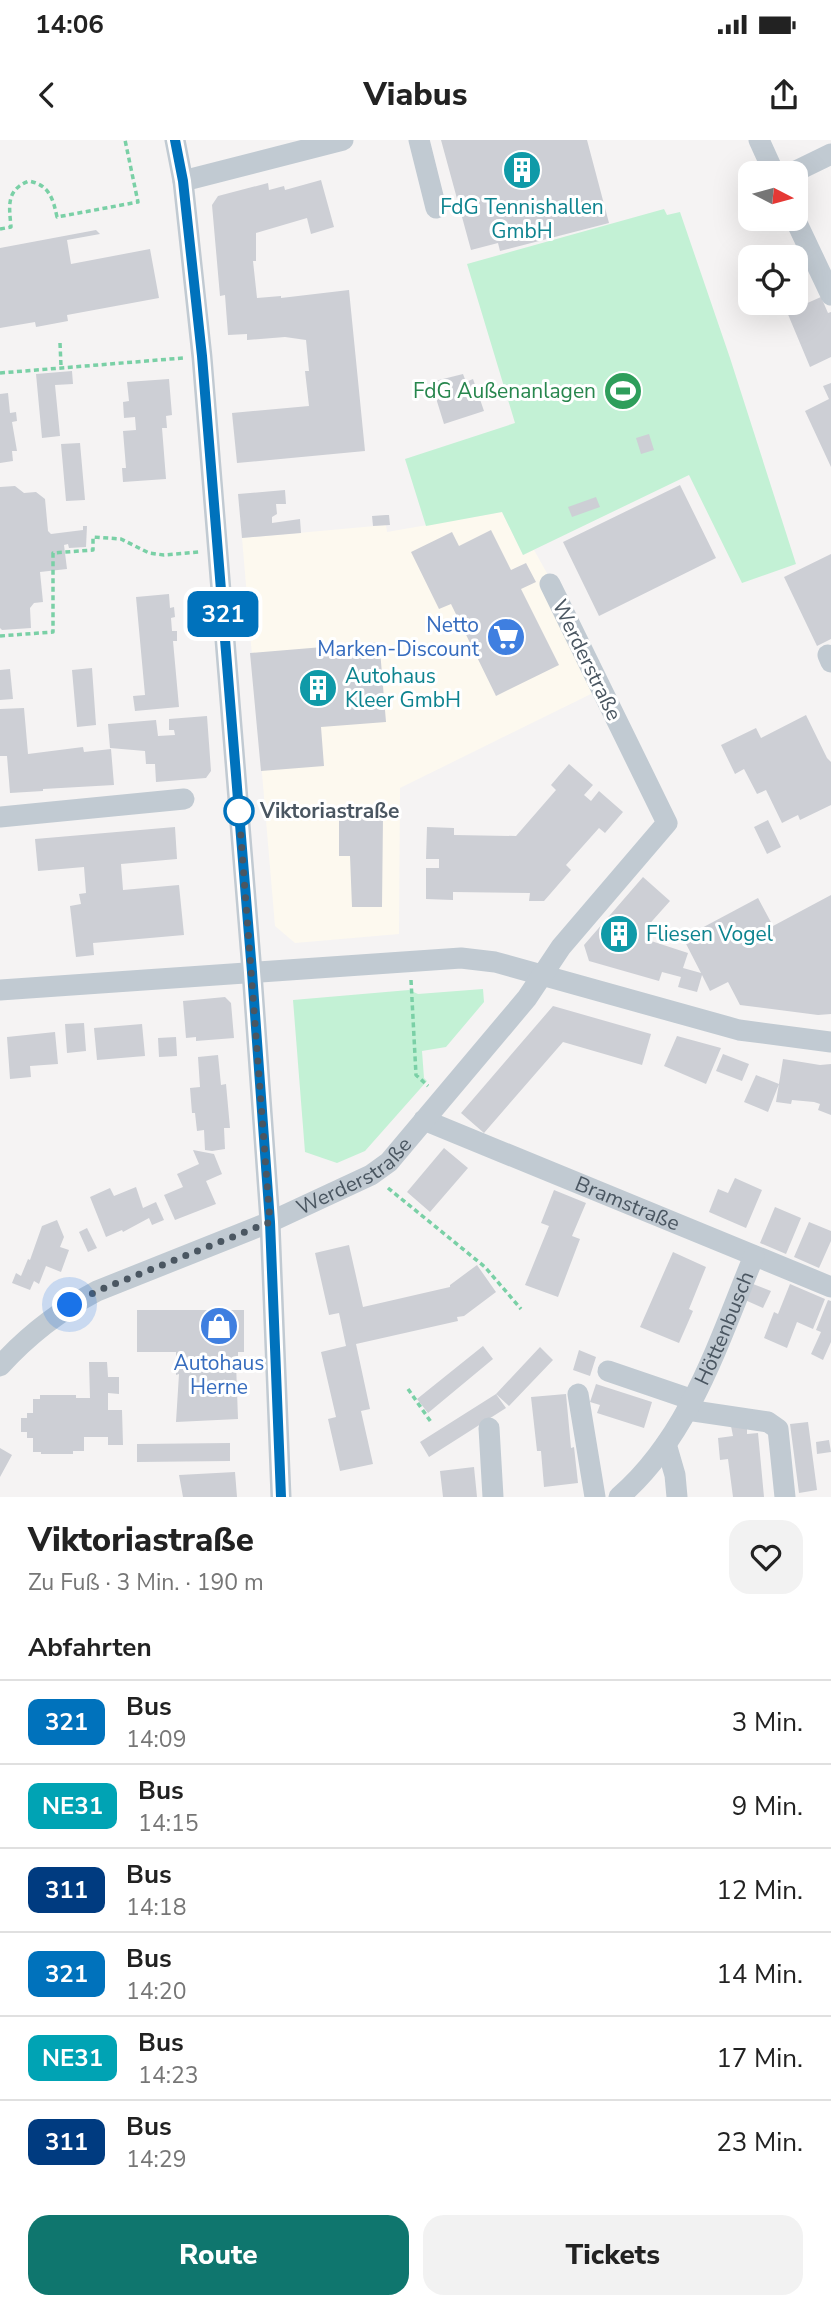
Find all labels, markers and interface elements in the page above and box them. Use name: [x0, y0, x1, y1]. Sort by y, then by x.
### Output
text: 14:06: [35, 7, 104, 42]
text: Viabus: [364, 73, 467, 116]
icon: back: [28, 76, 66, 114]
icon: share: [765, 76, 803, 114]
building icon: FdG Tennishallen GmbH: [501, 149, 543, 191]
north arrow: [738, 161, 808, 231]
map controls: [738, 161, 808, 315]
place label: FdG Tennishallen GmbH: [440, 193, 604, 245]
button: locate: [738, 245, 808, 315]
sports icon: FdG Außenanlagen: [602, 370, 644, 412]
place label: FdG Außenanlagen: [413, 377, 596, 405]
line badge: 321: [183, 591, 263, 637]
street label: Werderstraße: [546, 595, 628, 725]
text: 321: [201, 598, 245, 630]
place label: Netto Marken-Discount: [317, 611, 480, 663]
supermarket icon: Netto Marken-Discount: [485, 616, 527, 658]
place label: Autohaus Kleer GmbH: [345, 662, 461, 714]
building icon: Autohaus Kleer GmbH: [297, 667, 339, 709]
marker: Viktoriastraße: [224, 796, 254, 826]
place label: Viktoriastraße: [259, 797, 399, 825]
building icon: Fliesen Vogel: [598, 913, 640, 955]
place label: Fliesen Vogel: [646, 920, 774, 948]
street label: Werderstraße: [292, 1131, 418, 1222]
street label: Bramstraße: [571, 1170, 684, 1237]
street label: Höttenbusch: [688, 1267, 760, 1390]
your location: [52, 1287, 87, 1322]
shop icon: Autohaus Herne: [198, 1305, 240, 1347]
place label: Autohaus Herne: [174, 1349, 264, 1401]
text: Viktoriastraße: [28, 1518, 254, 1563]
button: heart: [729, 1520, 803, 1594]
text: Zu Fuß · 3 Min. · 190 m: [28, 1567, 264, 1598]
text: Abfahrten: [28, 1630, 152, 1665]
text: Bus: [126, 1689, 172, 1724]
text: 3 Min.: [732, 1705, 803, 1740]
text: 321: [45, 1706, 88, 1738]
text: 14:09: [126, 1724, 186, 1755]
text: Bus: [138, 1773, 184, 1808]
text: 9 Min.: [732, 1789, 803, 1824]
text: NE31: [42, 1790, 103, 1822]
text: 14:15: [138, 1808, 199, 1839]
text: Bus: [126, 1857, 172, 1892]
text: 12 Min.: [716, 1873, 803, 1908]
text: 311: [45, 1874, 88, 1906]
text: 14:18: [126, 1892, 186, 1923]
text: Bus: [126, 1941, 172, 1976]
text: 14 Min.: [716, 1957, 803, 1992]
text: 321: [45, 1958, 88, 1990]
text: 14:20: [126, 1976, 186, 2007]
text: Bus: [138, 2025, 184, 2060]
text: 17 Min.: [716, 2041, 803, 2076]
text: NE31: [42, 2042, 103, 2074]
text: 14:23: [138, 2060, 199, 2091]
text: Bus: [126, 2109, 172, 2144]
text: 23 Min.: [716, 2125, 803, 2160]
text: 311: [45, 2126, 88, 2158]
text: 14:29: [126, 2144, 186, 2175]
button: Route: [28, 2215, 409, 2295]
button: Tickets: [423, 2215, 803, 2295]

